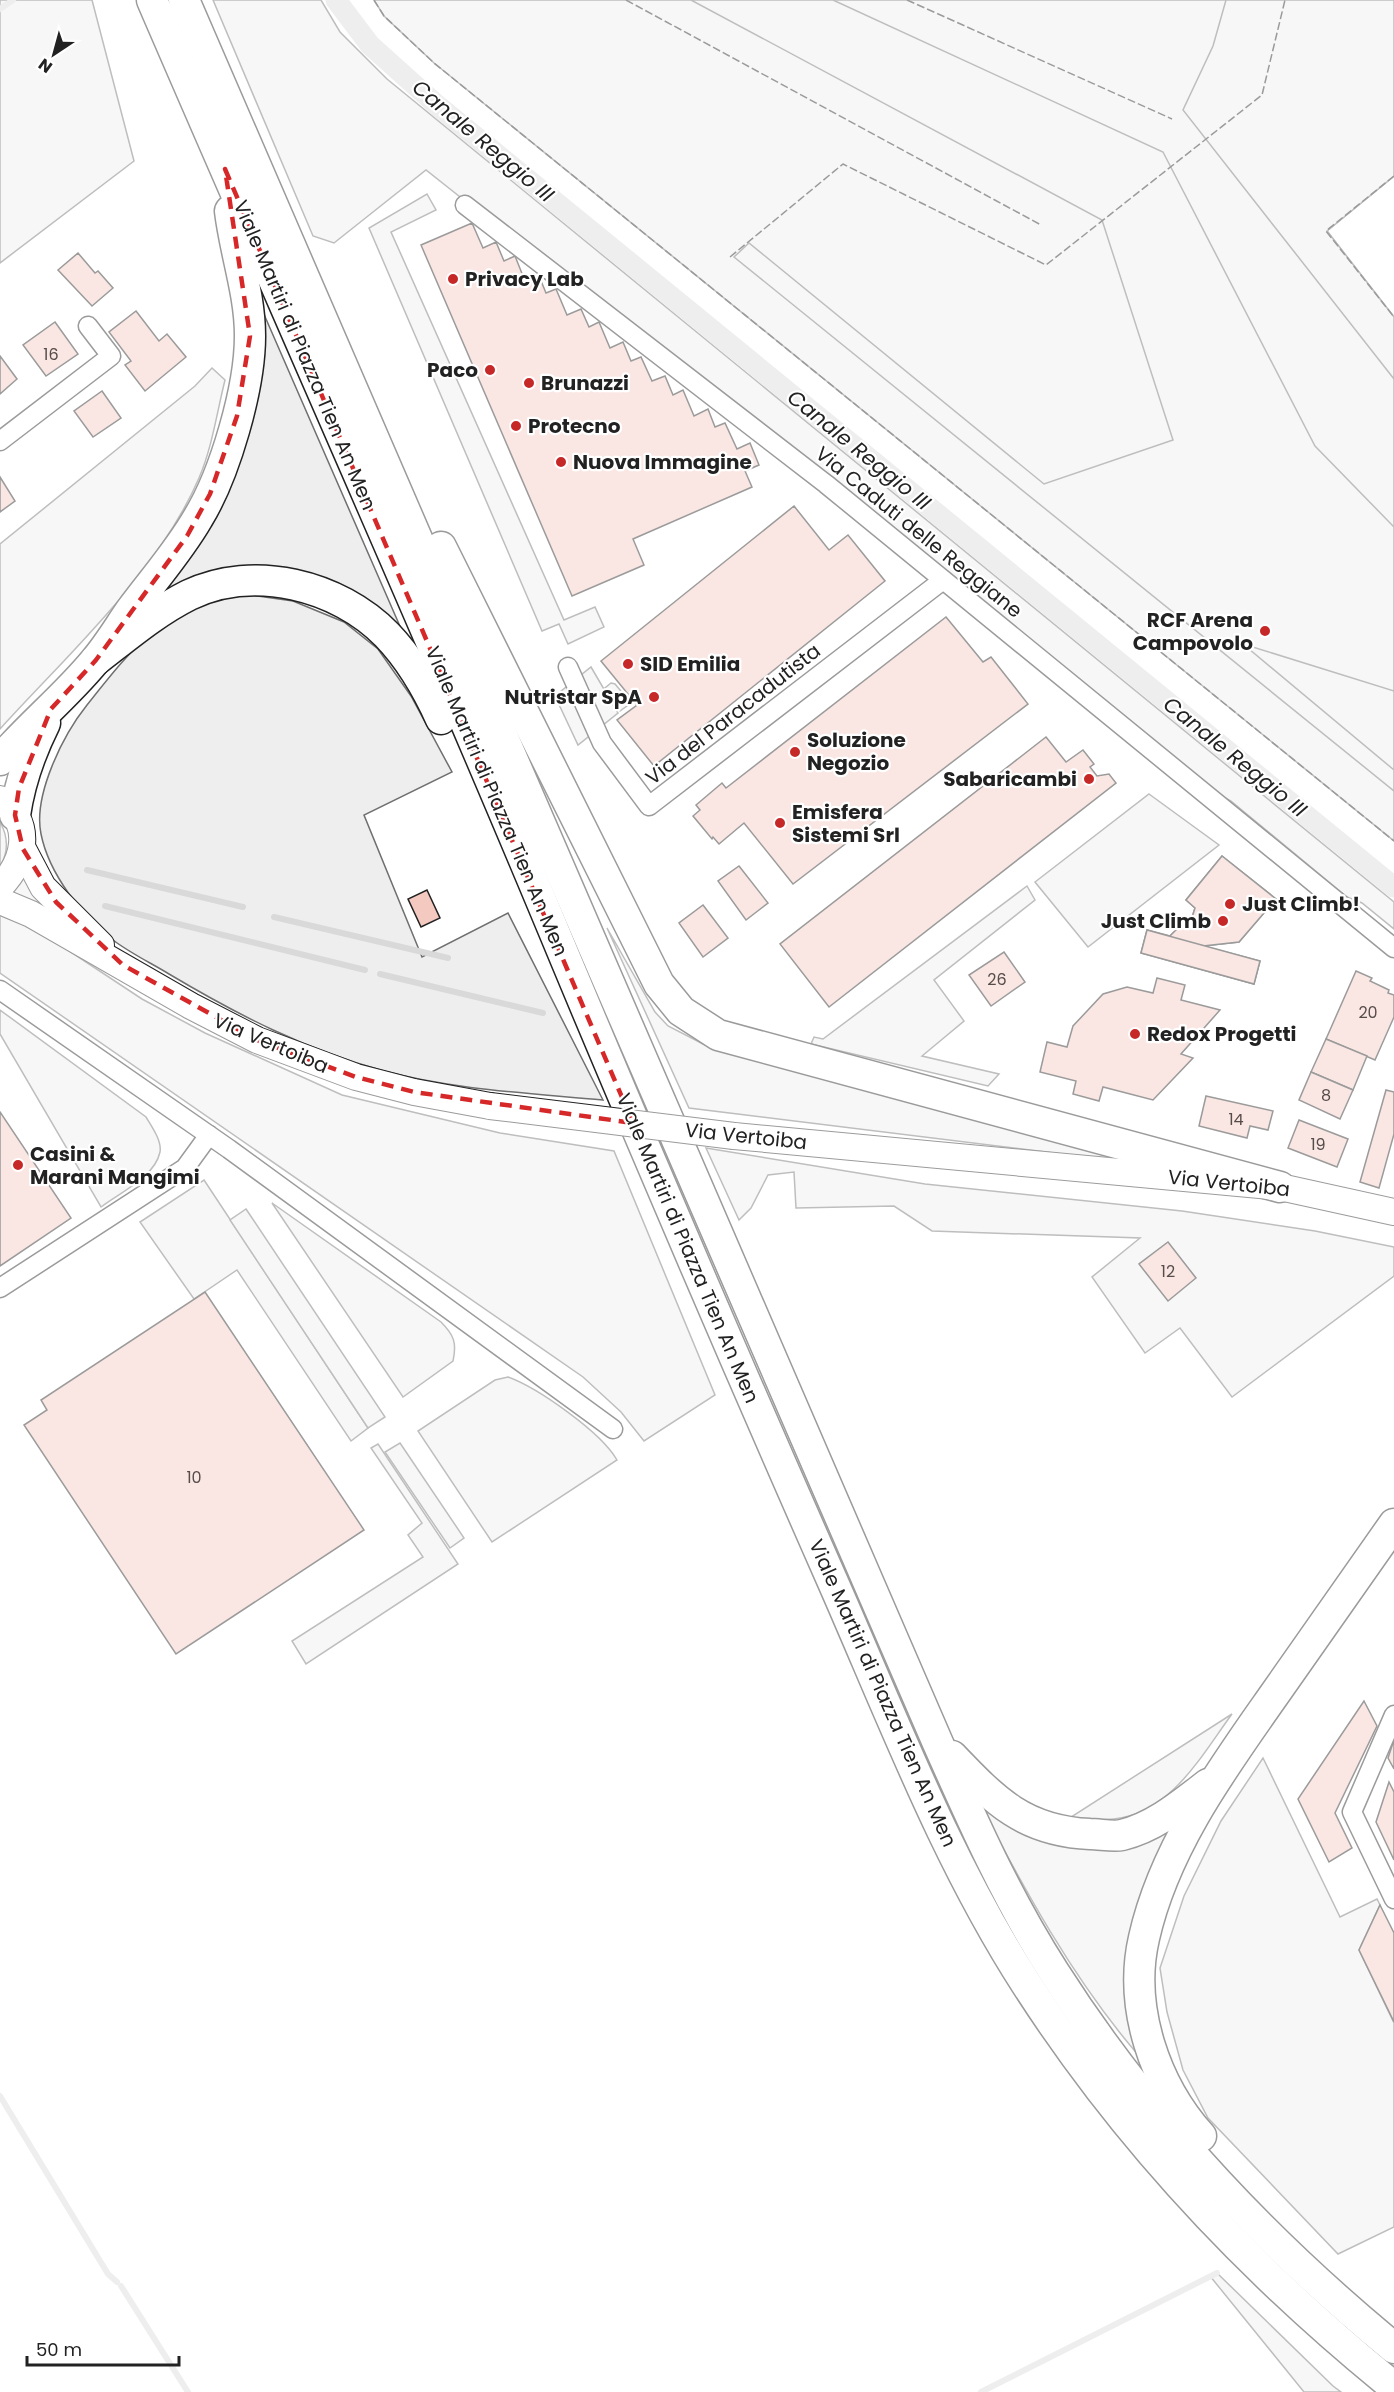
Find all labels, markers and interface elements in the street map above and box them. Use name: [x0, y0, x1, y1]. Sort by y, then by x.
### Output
north arrow: [24, 24, 84, 84]
text: N: [34, 53, 57, 79]
water label: Canale Reggio III: [406, 73, 561, 209]
street label: Viale Martiri di Piazza Tien An Men: [227, 196, 383, 514]
place label: Privacy Lab: [465, 265, 584, 293]
marker: Privacy Lab: [446, 272, 460, 286]
house number: 16: [43, 343, 59, 366]
place label: Paco: [427, 356, 478, 384]
marker: Paco: [483, 363, 497, 377]
place label: Brunazzi: [541, 369, 629, 397]
marker: Brunazzi: [522, 376, 536, 390]
water label: Canale Reggio III: [781, 383, 938, 517]
place label: Protecno: [528, 412, 621, 440]
marker: Protecno: [509, 419, 523, 433]
street label: Via Caduti delle Reggiane: [810, 440, 1028, 624]
place label: Nuova Immagine: [573, 448, 752, 476]
marker: Nuova Immagine: [554, 455, 568, 469]
place label: RCF Arena Campovolo: [1133, 606, 1253, 657]
marker: RCF Arena Campovolo: [1258, 624, 1272, 638]
street label: Via del Paracadutista: [640, 637, 826, 791]
street label: Viale Martiri di Piazza Tien An Men: [419, 642, 575, 960]
place label: SID Emilia: [640, 650, 740, 678]
marker: SID Emilia: [621, 657, 635, 671]
place label: Nutristar SpA: [505, 683, 642, 711]
marker: Nutristar SpA: [647, 690, 661, 704]
water label: Canale Reggio III: [1157, 690, 1314, 824]
place label: Soluzione Negozio: [807, 726, 906, 777]
marker: Soluzione Negozio: [788, 745, 802, 759]
place label: Sabaricambi: [943, 765, 1077, 793]
marker: Sabaricambi: [1082, 772, 1096, 786]
place label: Emisfera Sistemi Srl: [792, 798, 900, 849]
marker: Emisfera Sistemi Srl: [773, 816, 787, 830]
place label: Just Climb!: [1242, 890, 1360, 918]
marker: Just Climb!: [1223, 897, 1237, 911]
place label: Just Climb: [1101, 907, 1211, 935]
marker: Just Climb: [1216, 914, 1230, 928]
house number: 26: [987, 968, 1007, 991]
house number: 20: [1358, 1001, 1378, 1024]
street label: Via Vertoiba: [209, 1006, 333, 1080]
place label: Redox Progetti: [1147, 1020, 1297, 1048]
marker: Redox Progetti: [1128, 1027, 1142, 1041]
house number: 8: [1321, 1084, 1331, 1107]
street label: Viale Martiri di Piazza Tien An Men: [610, 1089, 766, 1407]
house number: 14: [1228, 1108, 1244, 1131]
street label: Via Vertoiba: [684, 1116, 808, 1156]
house number: 19: [1310, 1133, 1326, 1156]
place label: Casini & Marani Mangimi: [30, 1140, 200, 1191]
marker: Casini & Marani Mangimi: [11, 1158, 25, 1172]
street label: Via Vertoiba: [1167, 1163, 1291, 1203]
house number: 12: [1161, 1260, 1175, 1283]
house number: 10: [186, 1466, 202, 1489]
street label: Viale Martiri di Piazza Tien An Men: [802, 1535, 964, 1851]
scale bar: [27, 2329, 178, 2367]
text: 50 m: [36, 2337, 82, 2362]

